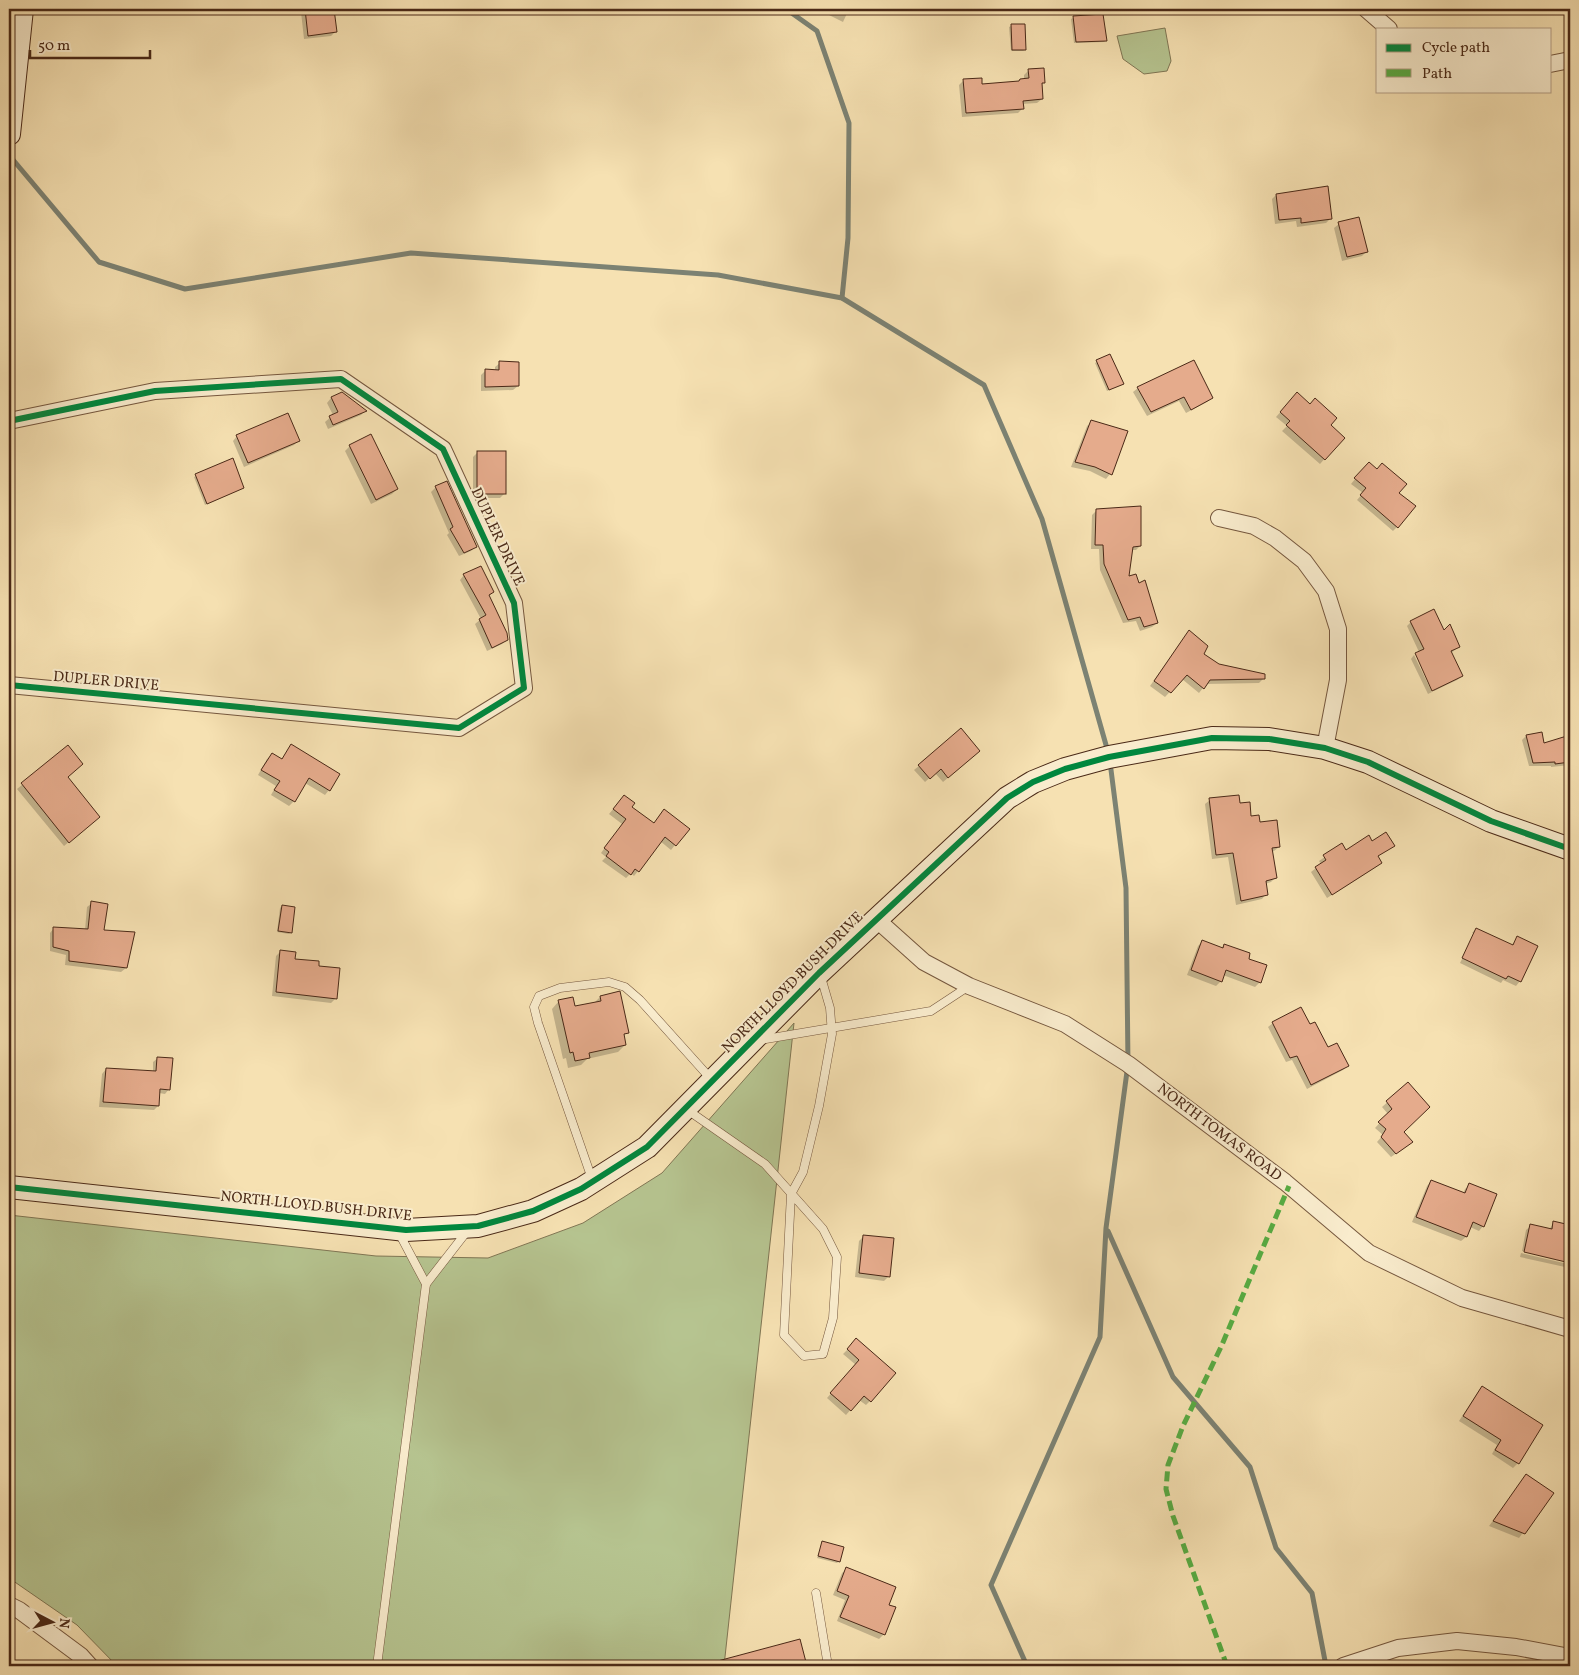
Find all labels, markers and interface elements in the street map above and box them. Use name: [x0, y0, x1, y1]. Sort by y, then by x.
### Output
scale bar: [30, 28, 150, 60]
legend: [1376, 28, 1552, 92]
text: 50 m: [38, 36, 70, 57]
text: Cycle path: [1422, 38, 1490, 59]
text: Path: [1422, 64, 1452, 85]
street label: DUPLER DRIVE: [465, 484, 529, 590]
street label: DUPLER DRIVE: [52, 667, 160, 697]
street label: NORTH LLOYD BUSH DRIVE: [717, 907, 869, 1059]
street label: NORTH TOMAS ROAD: [1152, 1079, 1286, 1187]
street label: NORTH LLOYD BUSH DRIVE: [219, 1186, 413, 1228]
north arrow: [28, 1598, 78, 1648]
text: N: [53, 1617, 73, 1629]

